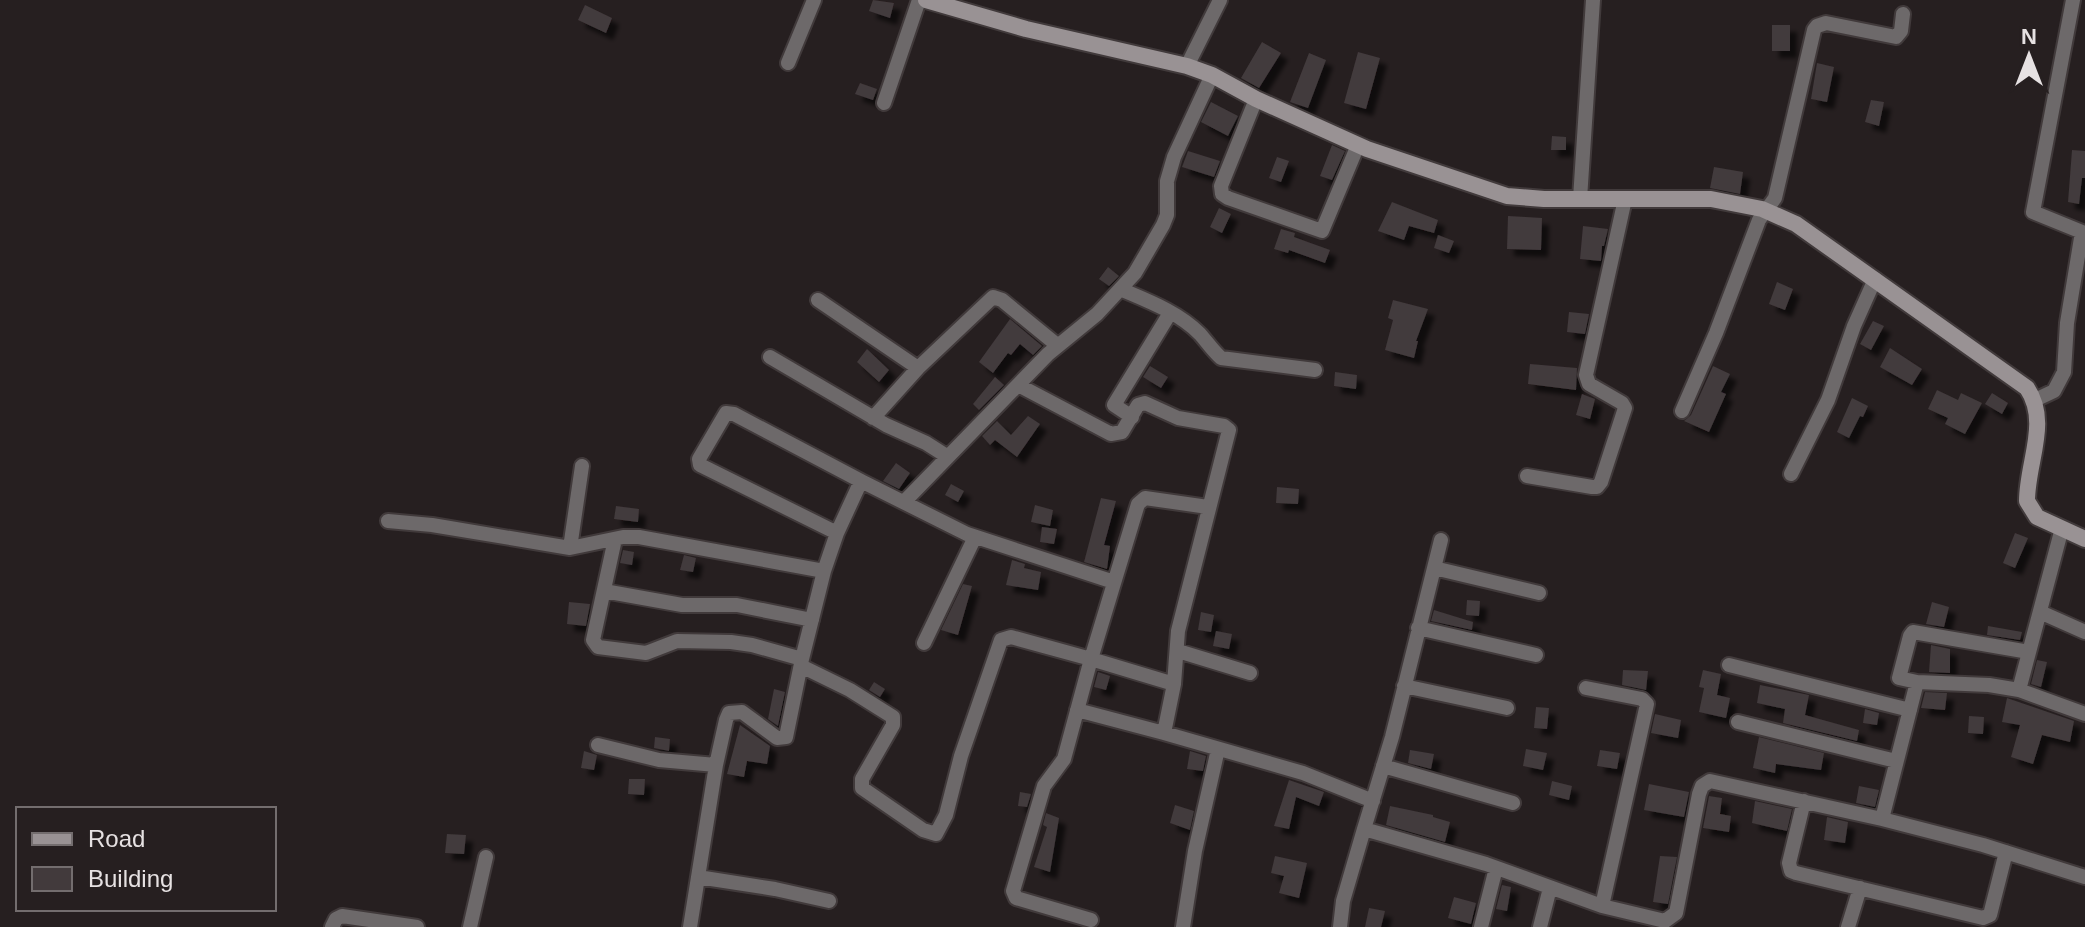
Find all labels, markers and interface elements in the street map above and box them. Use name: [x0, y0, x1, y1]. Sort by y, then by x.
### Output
north arrow: [1989, 16, 2069, 96]
text: N: [2021, 24, 2037, 49]
legend: [16, 807, 276, 911]
text: Road: [88, 825, 145, 852]
text: Building: [88, 865, 173, 892]

